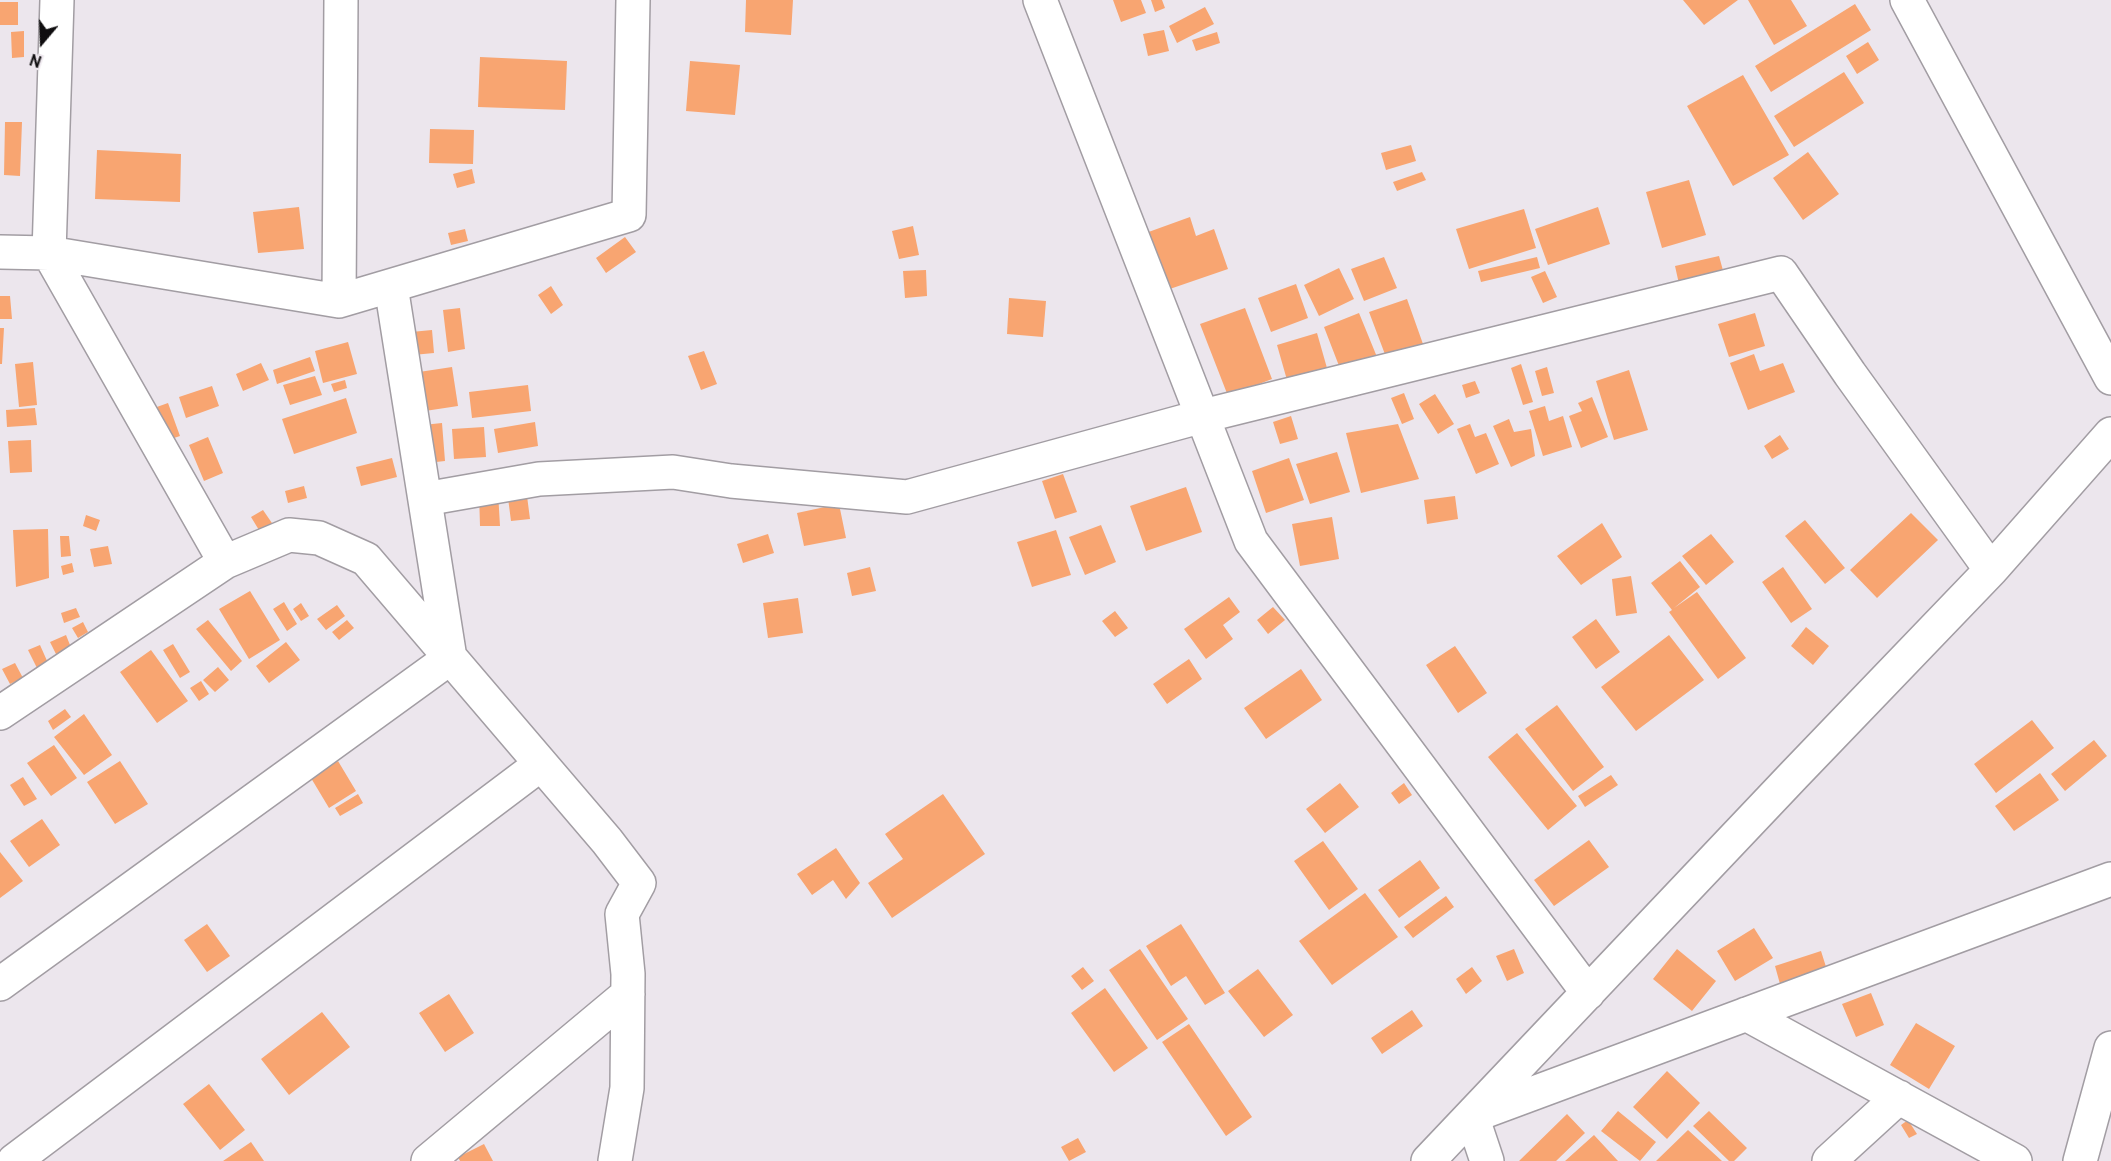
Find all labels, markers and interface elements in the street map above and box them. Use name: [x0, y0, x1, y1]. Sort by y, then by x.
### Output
north arrow: [12, 12, 72, 72]
text: N: [27, 48, 45, 70]

